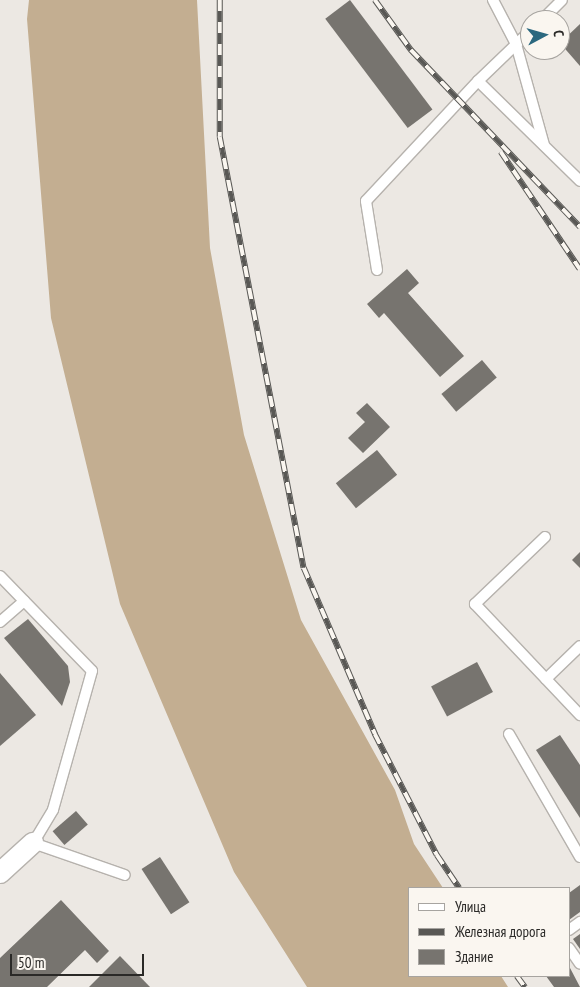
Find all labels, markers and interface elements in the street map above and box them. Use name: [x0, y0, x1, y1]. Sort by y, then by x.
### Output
north arrow: [520, 10, 570, 60]
text: С: [550, 29, 568, 38]
legend: [408, 887, 570, 977]
text: Улица: [455, 897, 486, 916]
text: Железная дорога: [455, 922, 546, 941]
scale bar: [12, 944, 146, 976]
text: Здание: [455, 947, 493, 966]
text: 50 m: [18, 953, 44, 972]

